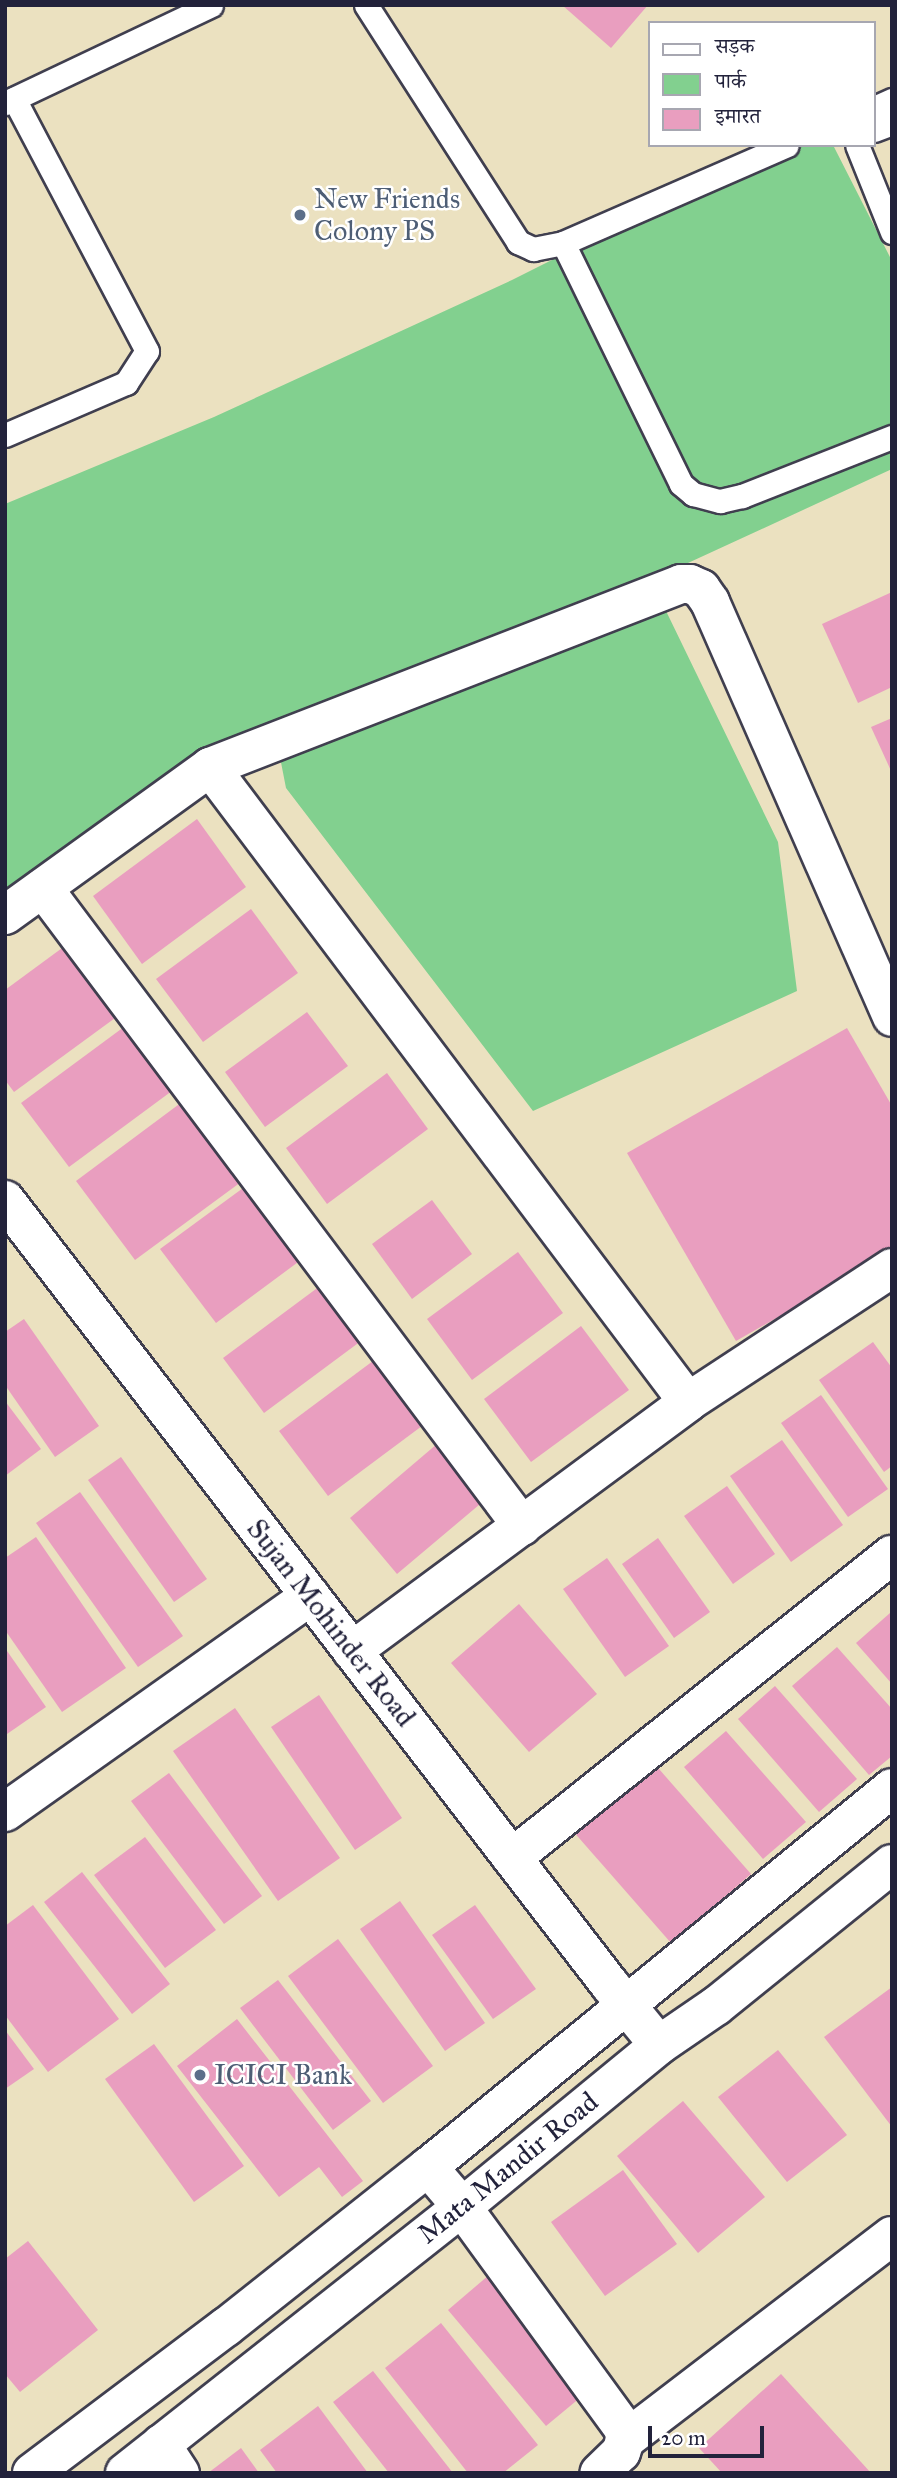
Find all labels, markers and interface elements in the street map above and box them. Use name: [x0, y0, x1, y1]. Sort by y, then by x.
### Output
legend: [648, 21, 876, 147]
text: सड़क: [715, 33, 754, 59]
text: पार्क: [715, 68, 746, 94]
text: इमारत: [715, 103, 761, 129]
place label: New Friends Colony PS: [314, 182, 460, 248]
marker: New Friends Colony PS: [292, 207, 308, 223]
street label: Sujan Mohinder Road: [240, 1513, 422, 1733]
place label: ICICI Bank: [214, 2058, 352, 2092]
marker: ICICI Bank: [192, 2067, 208, 2083]
street label: Mata Mandir Road: [411, 2085, 605, 2251]
scale bar: [652, 2412, 768, 2456]
text: 20 m: [661, 2425, 706, 2451]

